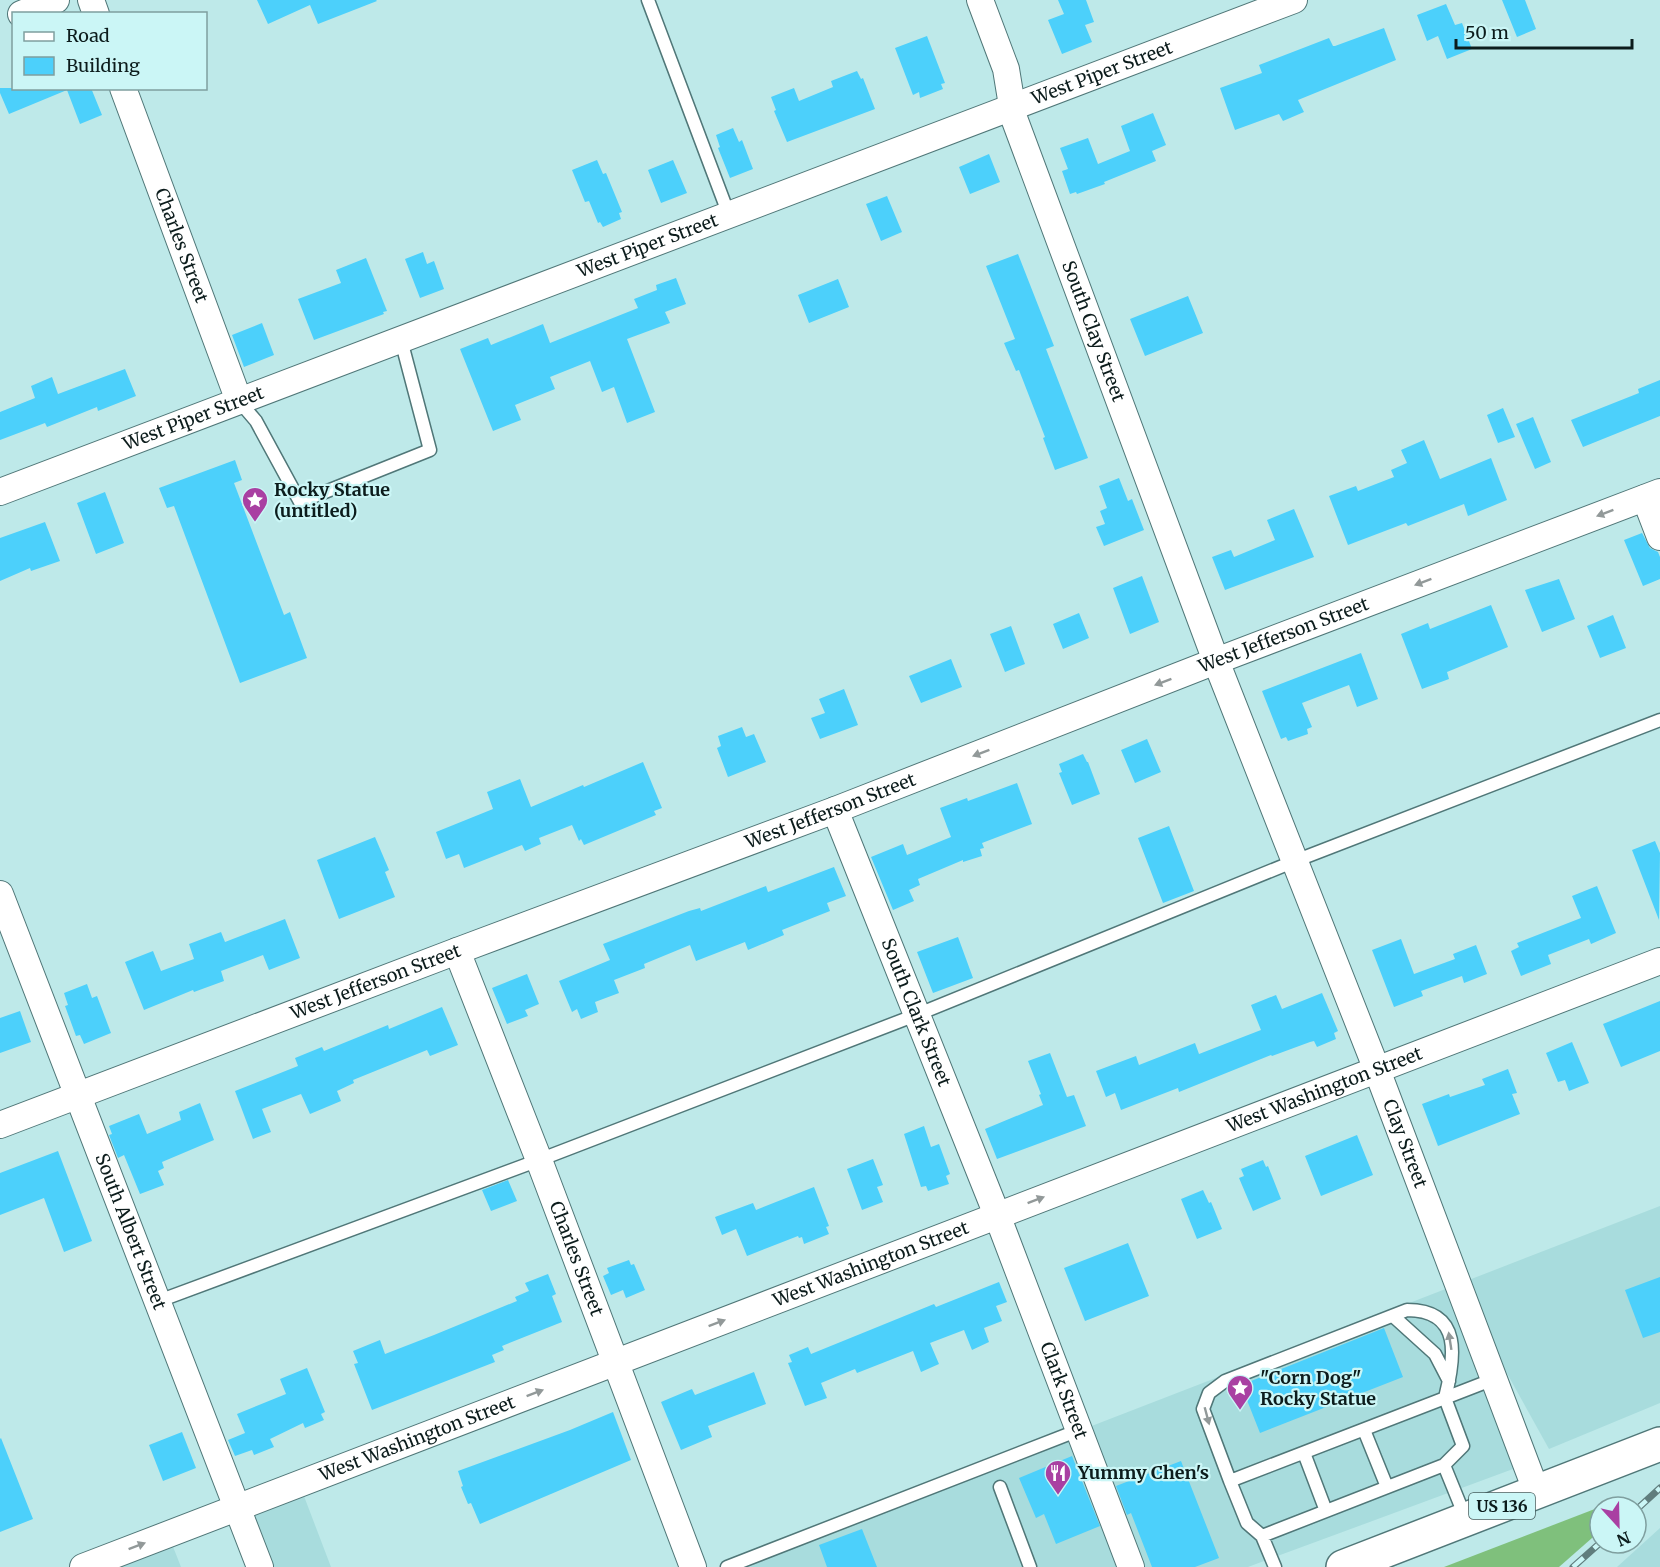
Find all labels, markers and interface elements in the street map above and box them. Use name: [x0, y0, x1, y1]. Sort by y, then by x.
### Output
legend: [12, 12, 207, 90]
scale bar: [1456, 12, 1632, 50]
text: 50 m: [1465, 21, 1509, 44]
text: Road: [66, 24, 110, 47]
street label: West Piper Street: [1027, 35, 1175, 110]
text: Building: [66, 54, 140, 77]
street label: Charles Street: [150, 185, 214, 306]
street label: West Piper Street: [573, 208, 721, 283]
street label: South Clay Street: [1057, 258, 1131, 405]
street label: West Piper Street: [119, 381, 267, 456]
place label: Rocky Statue (untitled): [274, 478, 390, 522]
place icon: Rocky Statue (untitled): [240, 485, 270, 523]
one-way arrow: [1596, 508, 1614, 518]
one-way arrow: [1414, 578, 1432, 588]
street label: West Jefferson Street: [1194, 592, 1372, 678]
one-way arrow: [1153, 677, 1171, 687]
one-way arrow: [972, 749, 990, 758]
street label: West Jefferson Street: [741, 768, 919, 854]
street label: South Clark Street: [877, 935, 956, 1090]
street label: West Jefferson Street: [286, 939, 464, 1025]
street label: West Washington Street: [1222, 1041, 1425, 1138]
street label: Clay Street: [1378, 1096, 1433, 1191]
street label: South Albert Street: [90, 1150, 171, 1313]
one-way arrow: [1027, 1195, 1045, 1205]
street label: Charles Street: [545, 1198, 609, 1319]
street label: West Washington Street: [769, 1216, 972, 1312]
one-way arrow: [708, 1318, 726, 1327]
one-way arrow: [1445, 1331, 1454, 1350]
street label: Clark Street: [1035, 1339, 1093, 1442]
place label: "Corn Dog" Rocky Statue: [1260, 1366, 1376, 1410]
place icon: "Corn Dog" Rocky Statue: [1225, 1373, 1255, 1411]
one-way arrow: [526, 1388, 544, 1397]
street label: West Washington Street: [315, 1390, 518, 1486]
one-way arrow: [1203, 1407, 1212, 1425]
restaurant icon: Yummy Chen's: [1043, 1458, 1073, 1496]
place label: Yummy Chen's: [1077, 1461, 1209, 1484]
road number: US 136: [1469, 1493, 1535, 1519]
north arrow: [1588, 1495, 1648, 1555]
text: N: [1614, 1527, 1633, 1551]
one-way arrow: [129, 1541, 147, 1551]

